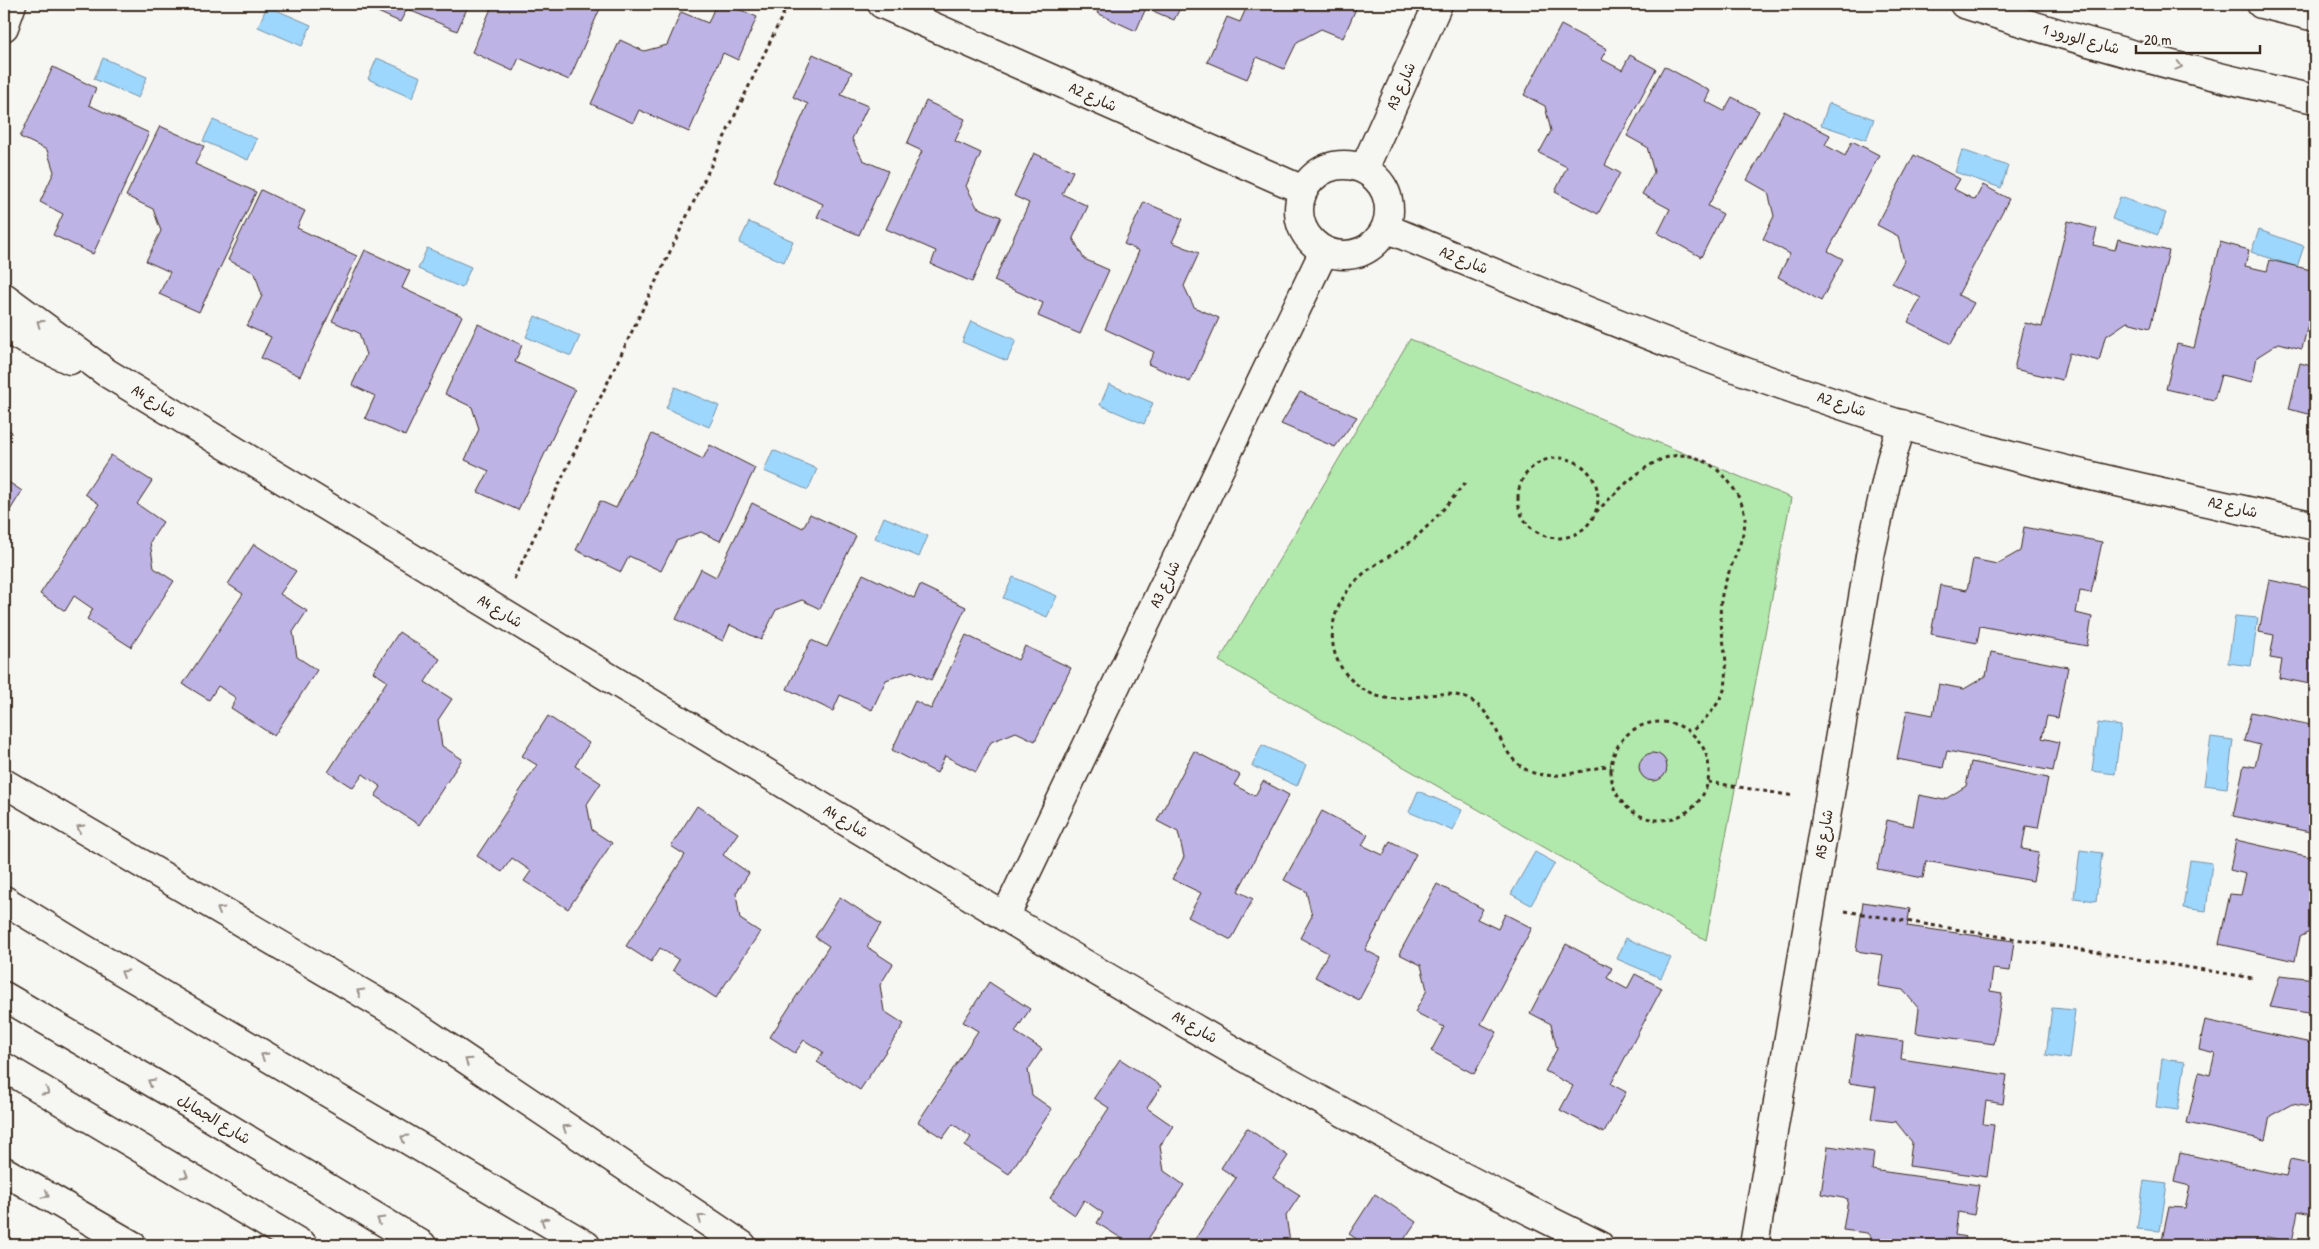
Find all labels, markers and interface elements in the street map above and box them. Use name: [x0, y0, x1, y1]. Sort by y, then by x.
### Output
street label: شارع الورود 1: [2040, 18, 2122, 59]
scale bar: [2136, 22, 2260, 54]
text: 20 m: [2144, 29, 2171, 50]
street label: A3 شارع: [1381, 59, 1420, 113]
one-way arrow: [2175, 60, 2184, 71]
street label: A2 شارع: [1066, 77, 1120, 116]
street label: A2 شارع: [1437, 240, 1491, 279]
one-way arrow: [36, 320, 46, 329]
street label: A4 شارع: [128, 379, 181, 422]
street label: A2 شارع: [1815, 386, 1869, 421]
street label: A2 شارع: [2206, 491, 2260, 522]
street label: A3 شارع: [1144, 557, 1185, 611]
street label: A4 شارع: [474, 589, 527, 632]
street label: A4 شارع: [820, 799, 873, 842]
street label: A5 شارع: [1809, 808, 1838, 860]
one-way arrow: [77, 825, 86, 835]
one-way arrow: [217, 907, 226, 917]
one-way arrow: [121, 969, 130, 979]
one-way arrow: [357, 989, 366, 999]
street label: A4 شارع: [1169, 1005, 1222, 1048]
one-way arrow: [261, 1052, 270, 1062]
one-way arrow: [464, 1058, 473, 1068]
one-way arrow: [148, 1078, 157, 1088]
one-way arrow: [40, 1086, 49, 1096]
street label: شارع الجمايل: [174, 1088, 255, 1149]
one-way arrow: [563, 1125, 572, 1134]
one-way arrow: [401, 1134, 410, 1144]
one-way arrow: [180, 1169, 189, 1179]
one-way arrow: [41, 1189, 50, 1199]
one-way arrow: [698, 1215, 707, 1224]
one-way arrow: [376, 1217, 385, 1227]
one-way arrow: [541, 1217, 550, 1227]

